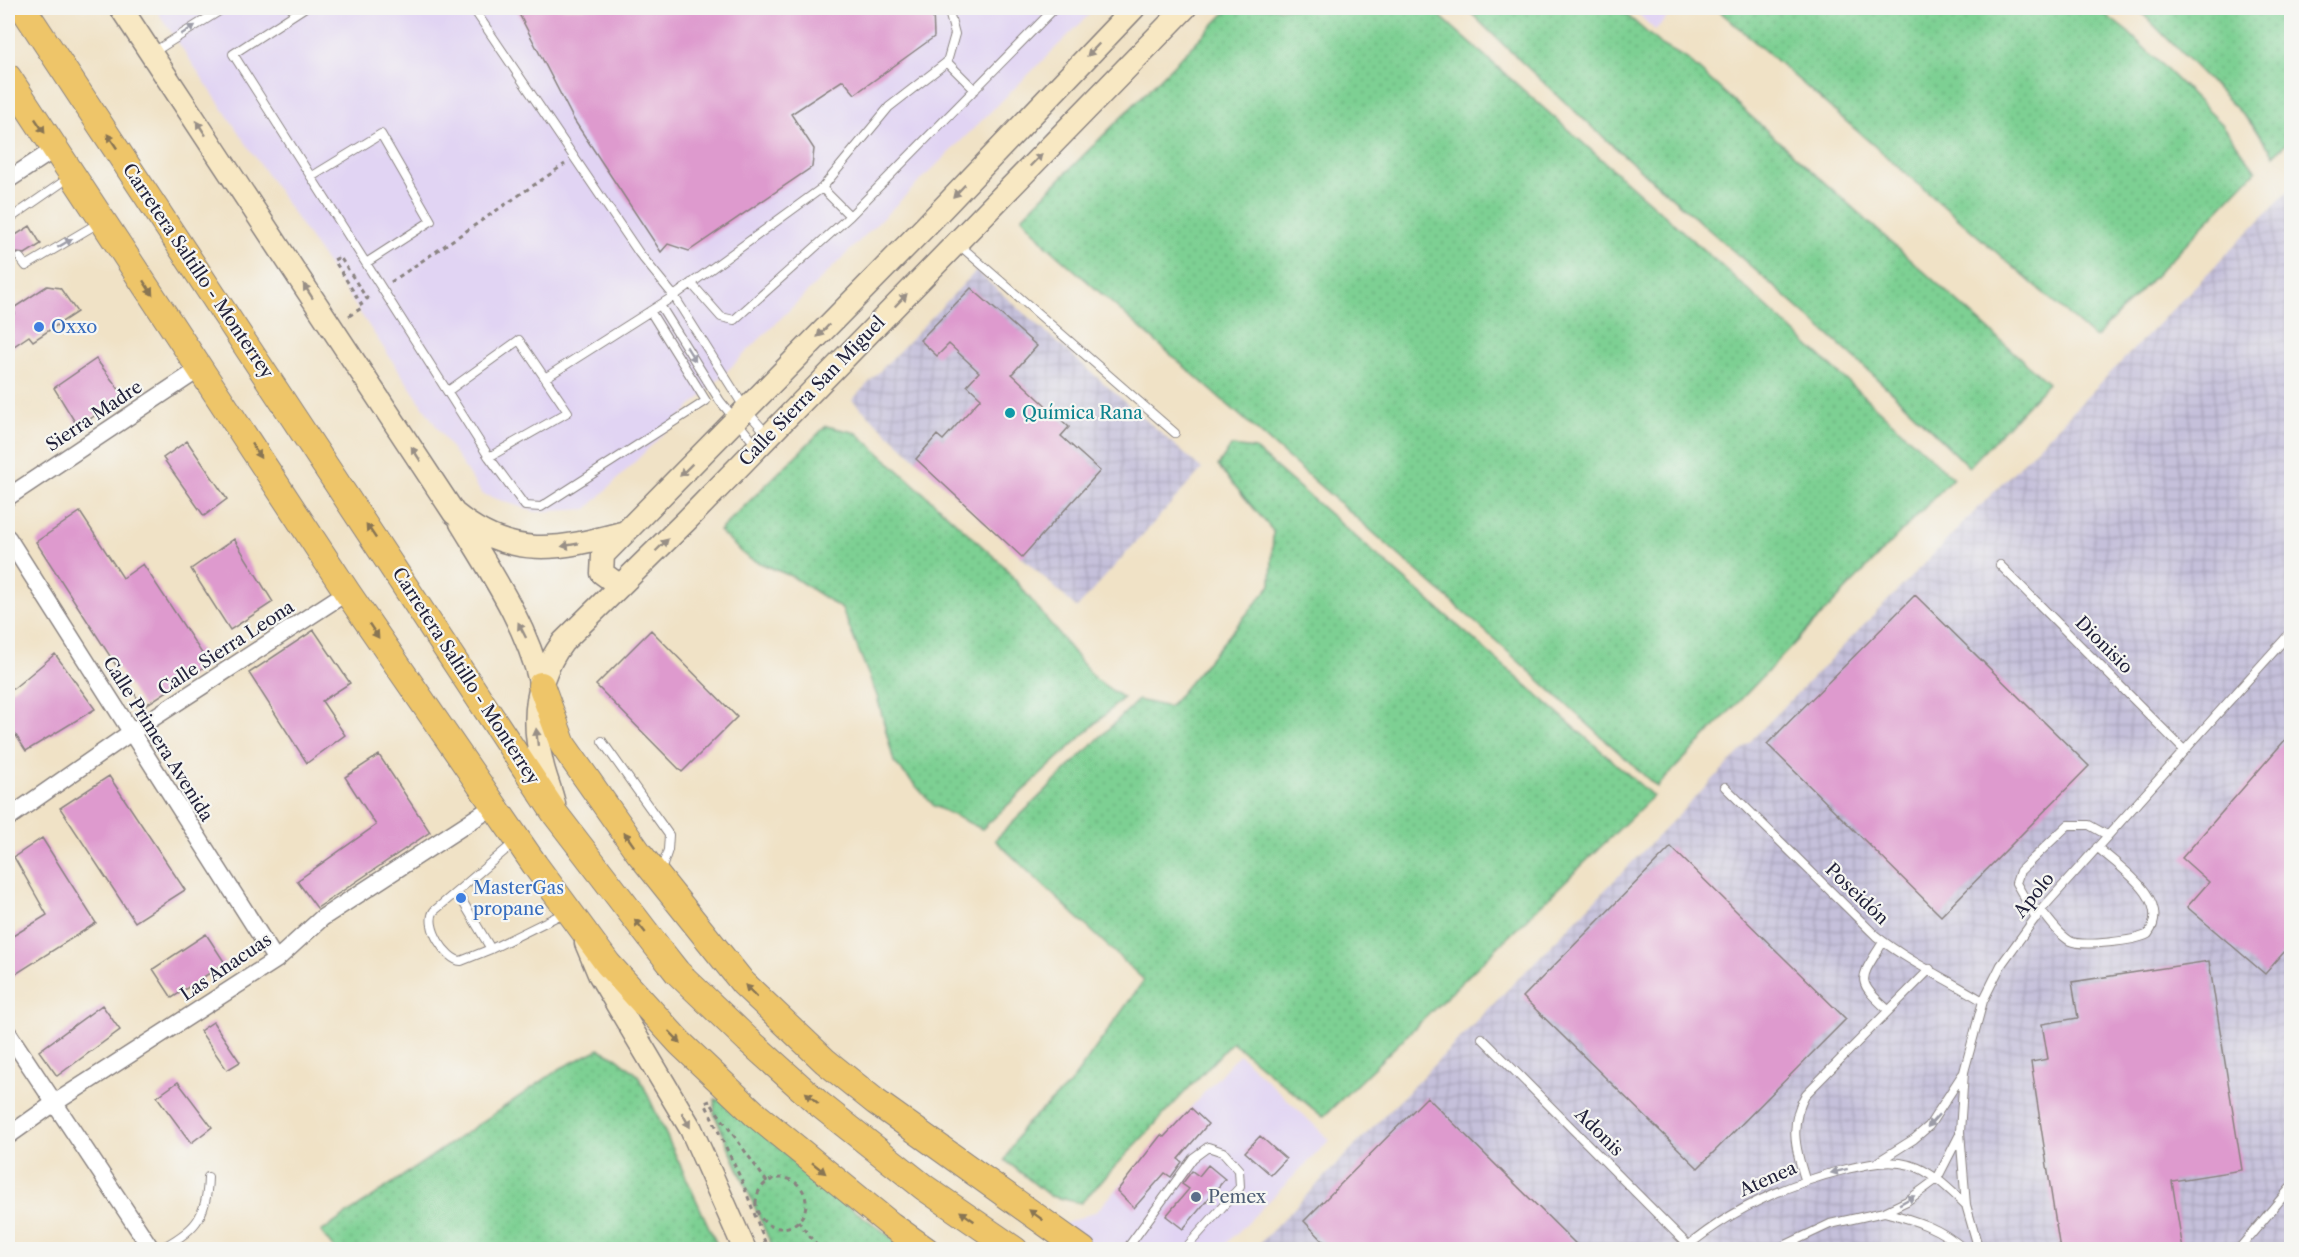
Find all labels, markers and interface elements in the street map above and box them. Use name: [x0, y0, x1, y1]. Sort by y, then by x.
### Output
one-way arrow: [179, 25, 196, 36]
one-way arrow: [1087, 43, 1101, 57]
one-way arrow: [34, 117, 46, 133]
one-way arrow: [195, 121, 207, 137]
one-way arrow: [106, 133, 117, 150]
one-way arrow: [1029, 154, 1043, 168]
street label: Carretera Saltillo - Monterrey: [118, 159, 279, 383]
one-way arrow: [952, 184, 966, 199]
one-way arrow: [57, 238, 73, 249]
one-way arrow: [142, 280, 153, 296]
one-way arrow: [303, 283, 314, 299]
one-way arrow: [893, 294, 907, 308]
street label: Calle Sierra San Miguel: [734, 311, 890, 471]
place label: Oxxo: [51, 316, 97, 338]
marker: Oxxo: [32, 320, 46, 334]
one-way arrow: [816, 324, 830, 339]
one-way arrow: [685, 346, 696, 362]
street label: Sierra Madre: [42, 376, 146, 456]
place label: Química Rana: [1022, 402, 1143, 424]
marker: Química Rana: [1003, 406, 1017, 420]
one-way arrow: [250, 442, 261, 459]
one-way arrow: [410, 446, 421, 462]
one-way arrow: [680, 463, 694, 477]
one-way arrow: [366, 523, 377, 539]
one-way arrow: [654, 539, 668, 553]
one-way arrow: [560, 541, 579, 550]
street label: Carretera Saltillo - Monterrey: [387, 563, 545, 790]
street label: Calle Sierra Leona: [154, 595, 299, 700]
street label: Dionisio: [2071, 612, 2137, 678]
one-way arrow: [517, 621, 527, 639]
one-way arrow: [368, 623, 379, 639]
street label: Calle Primera Avenida: [98, 652, 218, 826]
one-way arrow: [532, 728, 542, 747]
one-way arrow: [624, 831, 635, 847]
street label: Poseidón: [1821, 859, 1893, 929]
street label: Apolo: [2009, 868, 2059, 923]
place label: MasterGas propane: [473, 877, 564, 920]
marker: MasterGas propane: [454, 891, 468, 905]
one-way arrow: [635, 919, 647, 934]
street label: Las Anacuas: [176, 928, 276, 1006]
one-way arrow: [744, 983, 758, 998]
one-way arrow: [668, 1029, 681, 1044]
one-way arrow: [805, 1092, 820, 1105]
street label: Adonis: [1569, 1102, 1628, 1161]
one-way arrow: [681, 1112, 691, 1129]
one-way arrow: [1927, 1113, 1940, 1128]
street label: Atenea: [1735, 1156, 1801, 1202]
one-way arrow: [811, 1161, 826, 1174]
one-way arrow: [1830, 1167, 1848, 1177]
place label: Pemex: [1208, 1186, 1267, 1208]
marker: Pemex: [1189, 1190, 1203, 1204]
one-way arrow: [1899, 1195, 1916, 1205]
one-way arrow: [1028, 1209, 1043, 1221]
one-way arrow: [959, 1210, 975, 1222]

